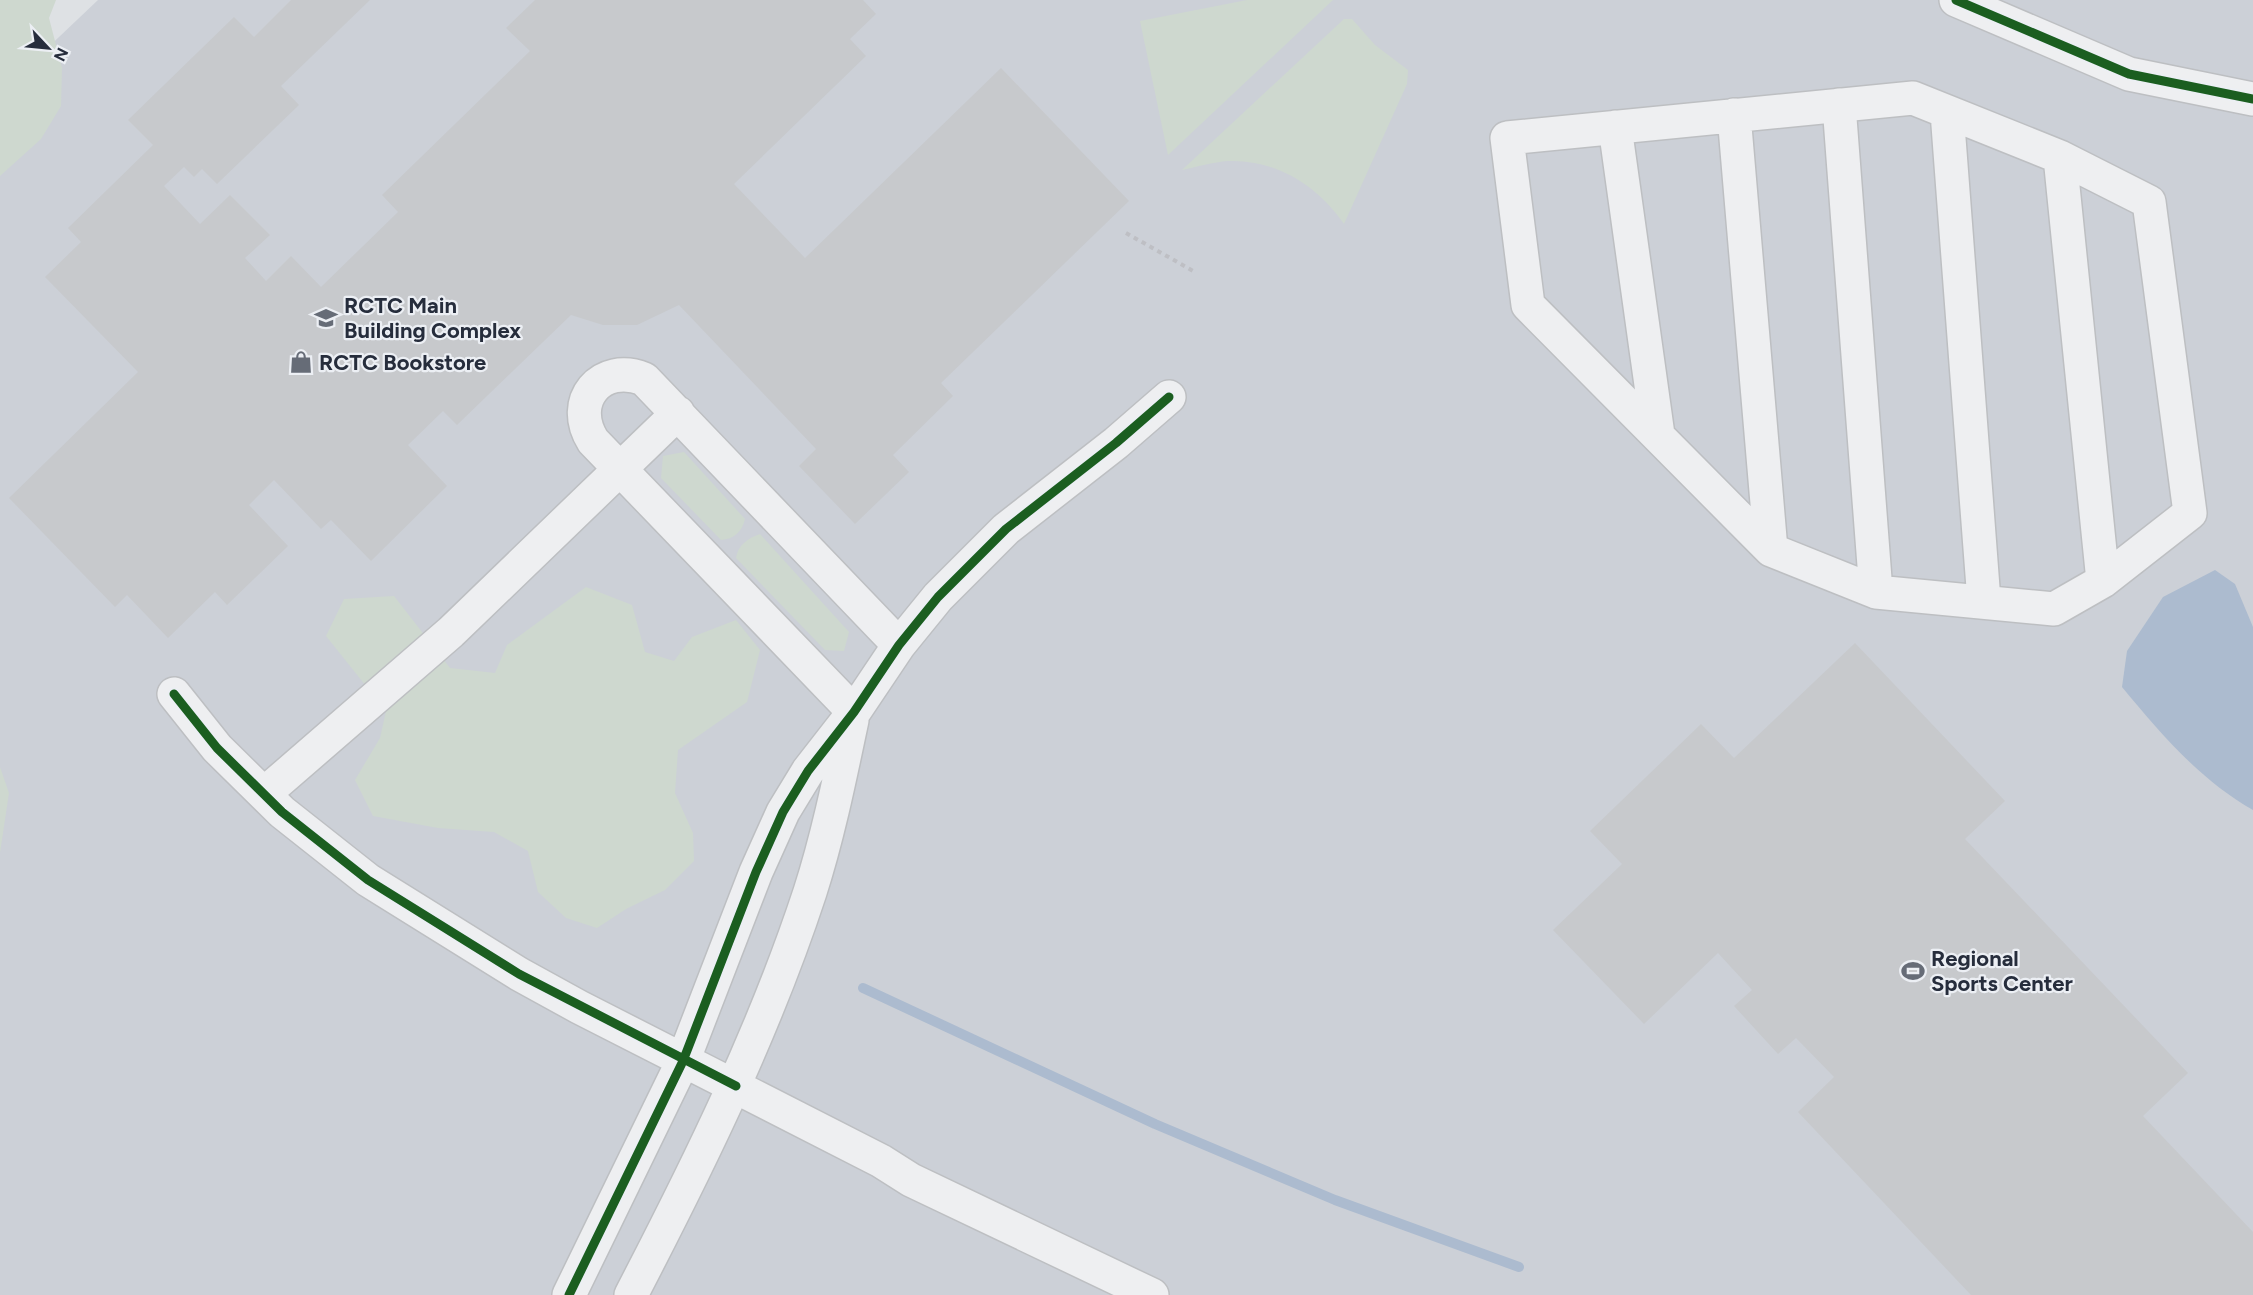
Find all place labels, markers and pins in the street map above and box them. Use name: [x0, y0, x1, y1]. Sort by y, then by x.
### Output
place label: RCTC Main Building Complex: [344, 292, 521, 344]
school or university icon: RCTC Main Building Complex: [313, 305, 339, 331]
shop icon: RCTC Bookstore: [288, 349, 314, 375]
place label: RCTC Bookstore: [319, 349, 486, 376]
place label: Regional Sports Center: [1931, 945, 2073, 997]
sports icon: Regional Sports Center: [1900, 958, 1926, 984]

